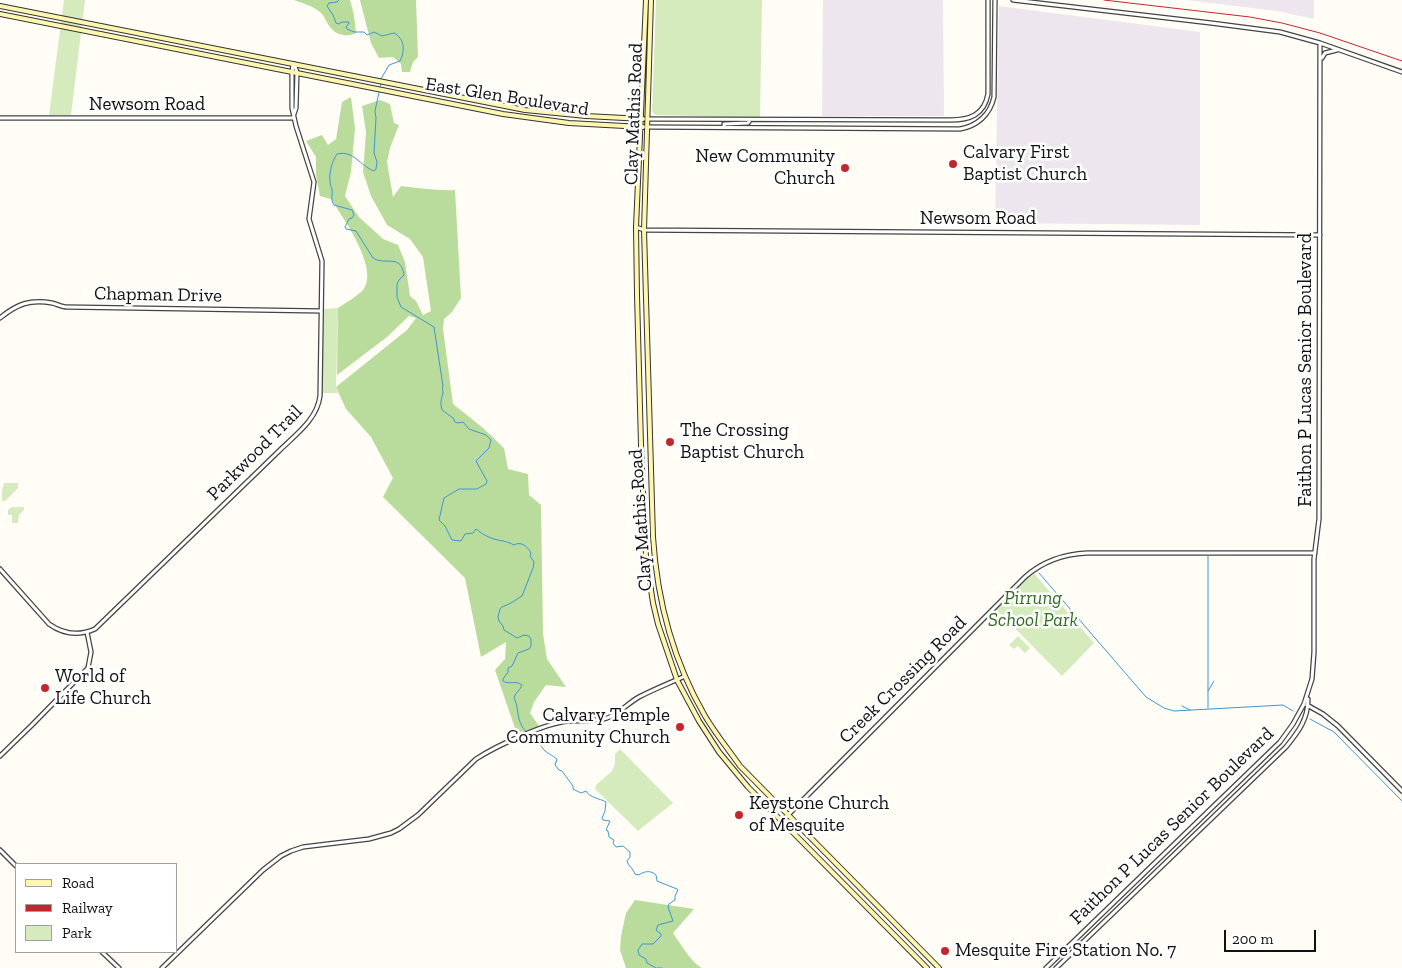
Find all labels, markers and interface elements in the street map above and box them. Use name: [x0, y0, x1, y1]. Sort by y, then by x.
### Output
street label: Clay Mathis Road: [620, 42, 648, 186]
street label: East Glen Boulevard: [424, 73, 590, 121]
street label: Newsom Road: [89, 94, 205, 116]
place label: Calvary First Baptist Church: [963, 142, 1087, 186]
place label: New Community Church: [695, 146, 835, 190]
marker: Calvary First Baptist Church: [947, 158, 959, 170]
marker: New Community Church: [839, 162, 851, 174]
street label: Newsom Road: [920, 208, 1036, 230]
street label: Faithon P Lucas Senior Boulevard: [1295, 233, 1317, 507]
street label: Chapman Drive: [94, 282, 222, 308]
street label: Parkwood Trail: [203, 401, 307, 505]
place label: The Crossing Baptist Church: [680, 420, 804, 464]
marker: The Crossing Baptist Church: [664, 436, 676, 448]
street label: Clay Mathis Road: [625, 448, 657, 592]
park label: Pirrung School Park: [988, 588, 1078, 632]
street label: Creek Crossing Road: [835, 612, 971, 748]
place label: World of Life Church: [55, 666, 151, 710]
marker: World of Life Church: [39, 682, 51, 694]
place label: Calvary Temple Community Church: [506, 705, 670, 749]
marker: Calvary Temple Community Church: [674, 721, 686, 733]
street label: Faithon P Lucas Senior Boulevard: [1065, 723, 1279, 929]
place label: Keystone Church of Mesquite: [749, 793, 889, 837]
marker: Keystone Church of Mesquite: [733, 809, 745, 821]
legend: [15, 863, 178, 953]
text: Road: [62, 874, 94, 892]
text: Railway: [62, 899, 113, 917]
scale bar: [1227, 920, 1320, 952]
text: Park: [62, 924, 92, 942]
text: 200 m: [1232, 930, 1273, 948]
place label: Mesquite Fire Station No. 7: [955, 940, 1176, 962]
marker: Mesquite Fire Station No. 7: [939, 945, 951, 957]

